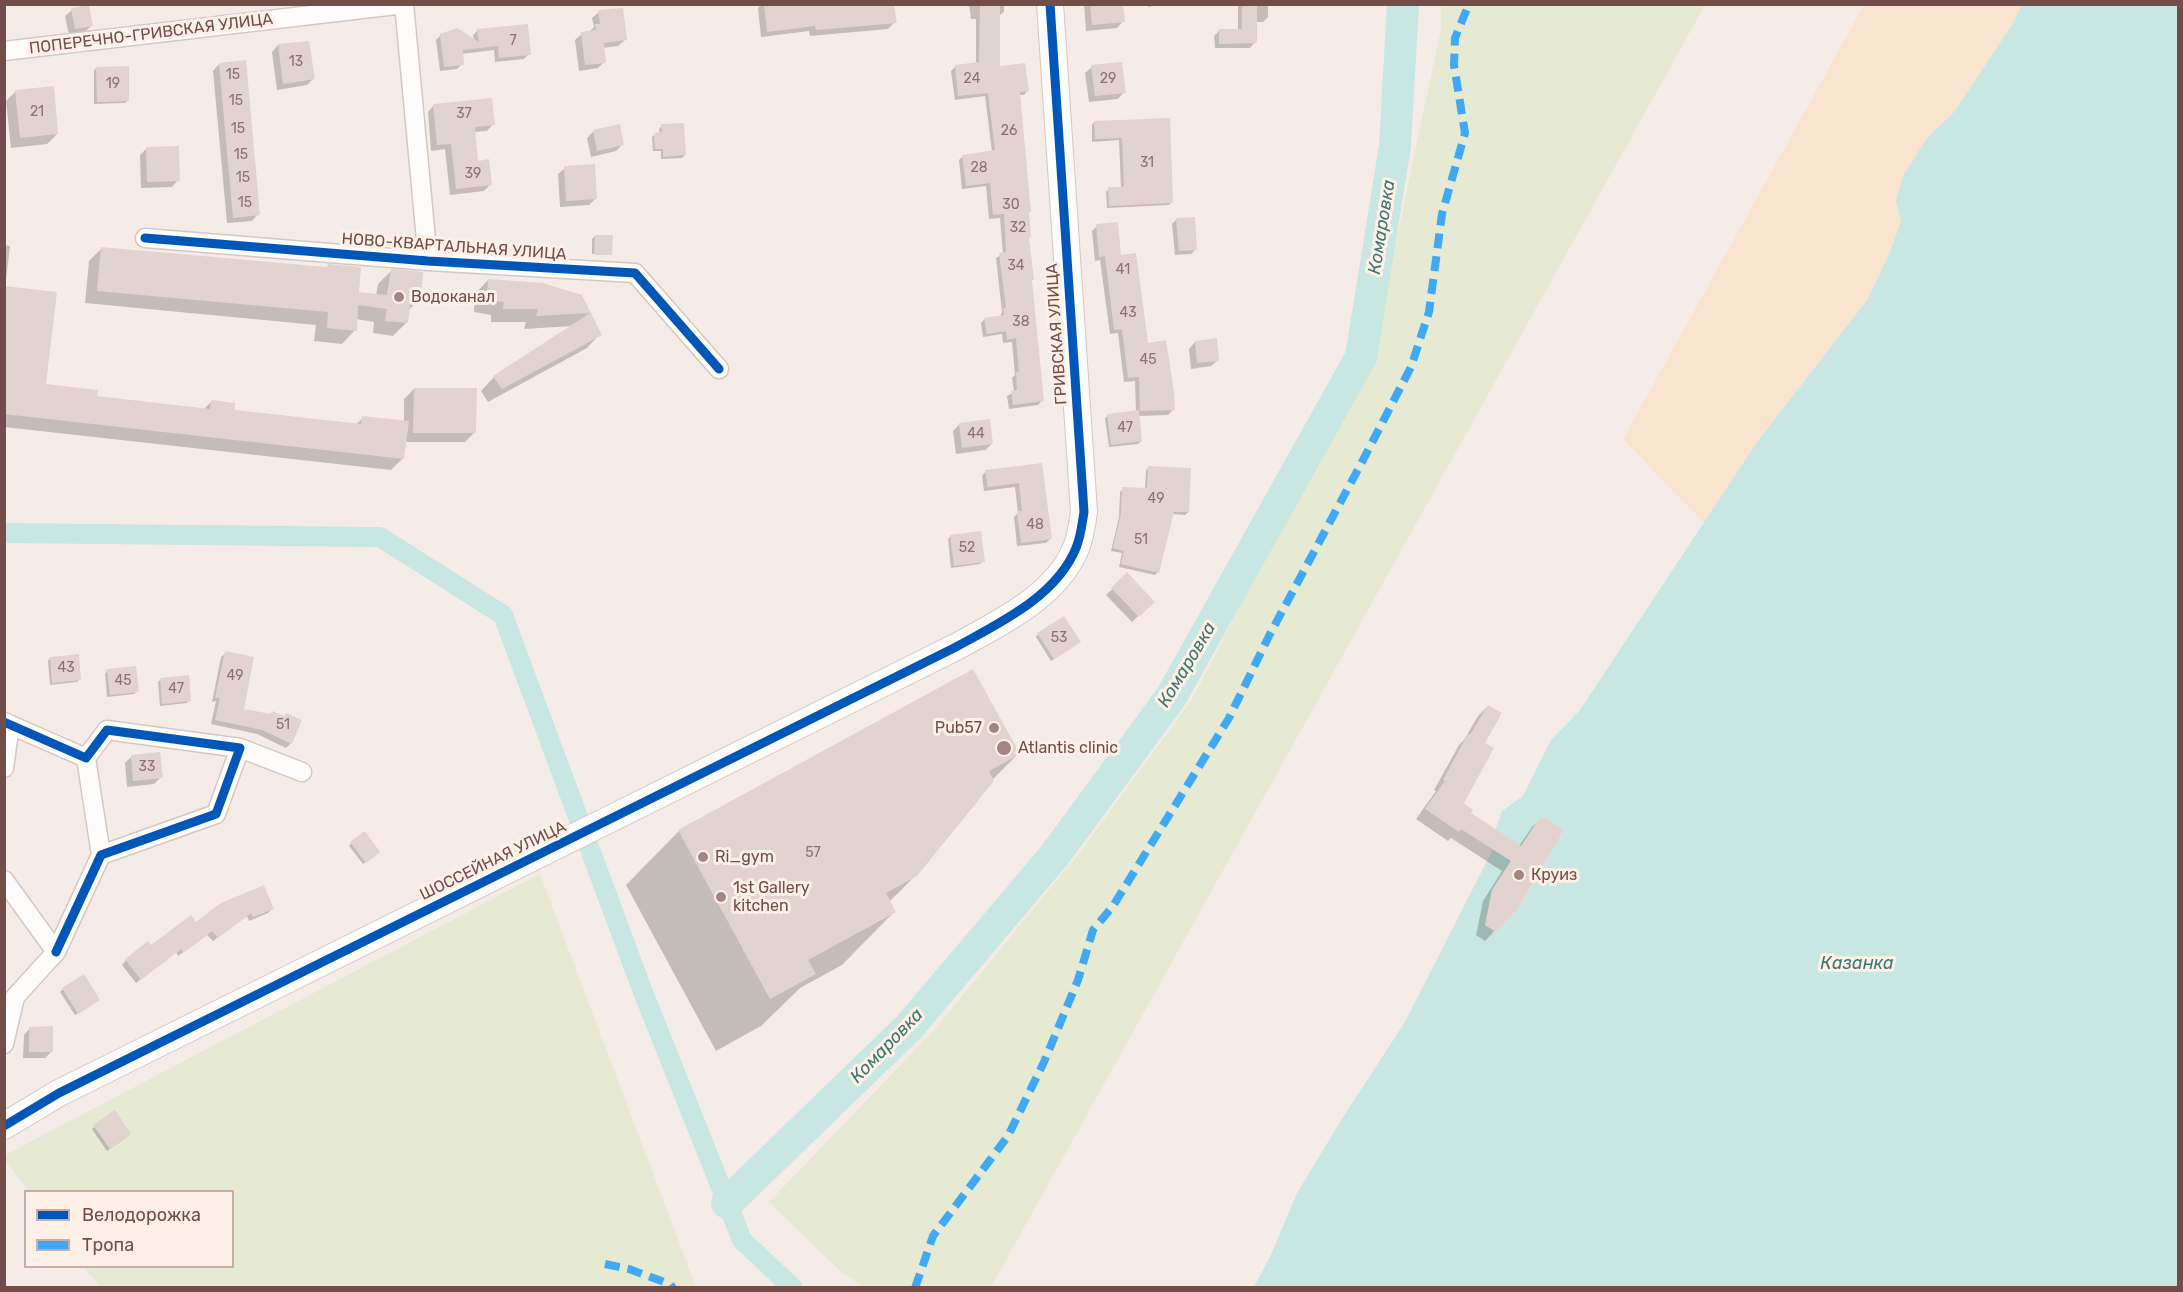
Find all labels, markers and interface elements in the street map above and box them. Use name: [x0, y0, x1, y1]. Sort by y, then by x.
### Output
street label: ПОПЕРЕЧНО-ГРИВСКАЯ УЛИЦА: [28, 10, 274, 58]
house number: 7: [509, 33, 517, 49]
house number: 13: [289, 54, 303, 70]
house number: 15: [226, 67, 240, 83]
house number: 24: [964, 71, 980, 87]
house number: 29: [1100, 71, 1116, 87]
house number: 19: [106, 76, 120, 92]
house number: 15: [229, 93, 243, 109]
house number: 21: [30, 104, 44, 120]
house number: 37: [456, 106, 472, 122]
house number: 15: [231, 121, 245, 137]
house number: 26: [1001, 123, 1017, 139]
house number: 15: [234, 147, 248, 163]
house number: 31: [1140, 155, 1154, 171]
house number: 28: [970, 160, 988, 176]
house number: 39: [465, 166, 481, 182]
house number: 15: [236, 170, 250, 186]
water label: Комаровка: [1364, 178, 1400, 276]
house number: 15: [238, 195, 252, 211]
house number: 30: [1002, 197, 1020, 213]
house number: 32: [1010, 220, 1026, 236]
street label: НОВО-КВАРТАЛЬНАЯ УЛИЦА: [341, 230, 567, 264]
house number: 34: [1007, 258, 1025, 274]
house number: 41: [1116, 262, 1130, 278]
street label: ГРИВСКАЯ УЛИЦА: [1042, 263, 1072, 405]
place label: Водоканал: [411, 287, 495, 307]
marker: Водоканал: [392, 290, 406, 304]
house number: 43: [1119, 305, 1137, 321]
house number: 38: [1012, 314, 1030, 330]
house number: 45: [1139, 352, 1157, 368]
house number: 47: [1117, 420, 1133, 436]
house number: 44: [967, 426, 985, 442]
house number: 49: [1148, 491, 1164, 507]
house number: 48: [1026, 517, 1044, 533]
house number: 51: [1134, 532, 1148, 548]
house number: 52: [959, 540, 975, 556]
water label: Комаровка: [1153, 619, 1221, 711]
house number: 53: [1051, 630, 1067, 646]
house number: 43: [57, 660, 75, 676]
house number: 49: [227, 668, 243, 684]
house number: 45: [114, 673, 132, 689]
house number: 47: [168, 681, 184, 697]
house number: 51: [276, 717, 290, 733]
place label: Pub57: [935, 718, 982, 738]
marker: Pub57: [987, 721, 1001, 735]
place label: Atlantis clinic: [1018, 738, 1118, 758]
marker: Atlantis clinic: [995, 739, 1013, 757]
house number: 33: [139, 759, 155, 775]
street label: ШОССЕЙНАЯ УЛИЦА: [417, 817, 569, 905]
house number: 57: [805, 845, 821, 861]
place label: Ri_gym: [715, 847, 774, 867]
marker: Ri_gym: [696, 850, 710, 864]
place label: Круиз: [1531, 865, 1577, 885]
marker: Круиз: [1512, 868, 1526, 882]
place label: 1st Gallery kitchen: [733, 878, 810, 916]
marker: 1st Gallery kitchen: [714, 890, 728, 904]
water label: Казанка: [1820, 953, 1894, 975]
water label: Комаровка: [846, 1004, 928, 1088]
legend: [24, 1190, 234, 1268]
text: Велодорожка: [82, 1204, 201, 1226]
text: Тропа: [82, 1234, 134, 1256]

